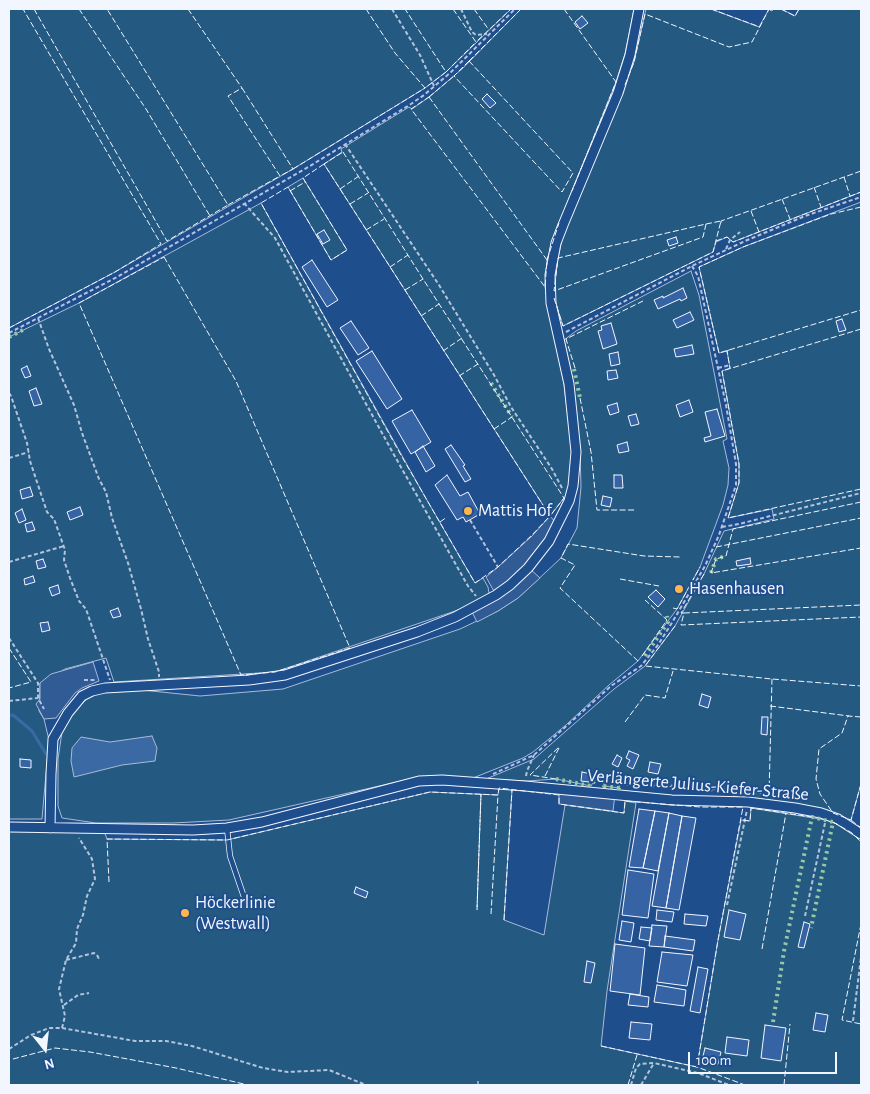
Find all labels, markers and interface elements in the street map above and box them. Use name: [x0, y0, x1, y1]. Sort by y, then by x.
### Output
place label: Mattis Hof: [478, 500, 552, 522]
marker: Mattis Hof: [462, 505, 474, 517]
place label: Hasenhausen: [689, 578, 785, 600]
marker: Hasenhausen: [673, 583, 685, 595]
street label: Verlängerte Julius-Kiefer-Straße: [586, 765, 810, 805]
place label: Höckerlinie (Westwall): [195, 892, 276, 934]
marker: Höckerlinie (Westwall): [179, 907, 191, 919]
north arrow: [20, 1024, 70, 1074]
scale bar: [690, 1042, 839, 1074]
text: 100 m: [696, 1053, 731, 1068]
text: N: [43, 1055, 56, 1071]

